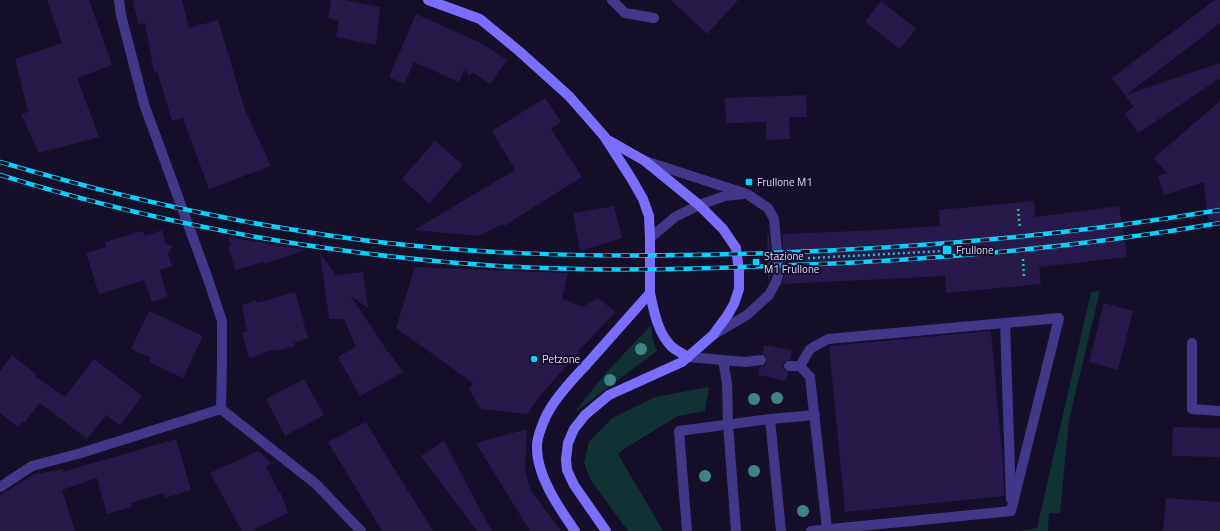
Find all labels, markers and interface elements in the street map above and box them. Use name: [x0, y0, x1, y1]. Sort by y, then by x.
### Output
place label: Frullone M1: [757, 174, 812, 190]
marker: Frullone M1: [744, 177, 754, 187]
place label: Frullone: [956, 242, 994, 258]
marker: Frullone: [941, 244, 953, 256]
place label: Stazione M1 Frullone: [764, 248, 820, 277]
marker: Stazione M1 Frullone: [751, 257, 761, 267]
place label: Petzone: [542, 351, 581, 367]
marker: Petzone: [529, 354, 539, 364]

